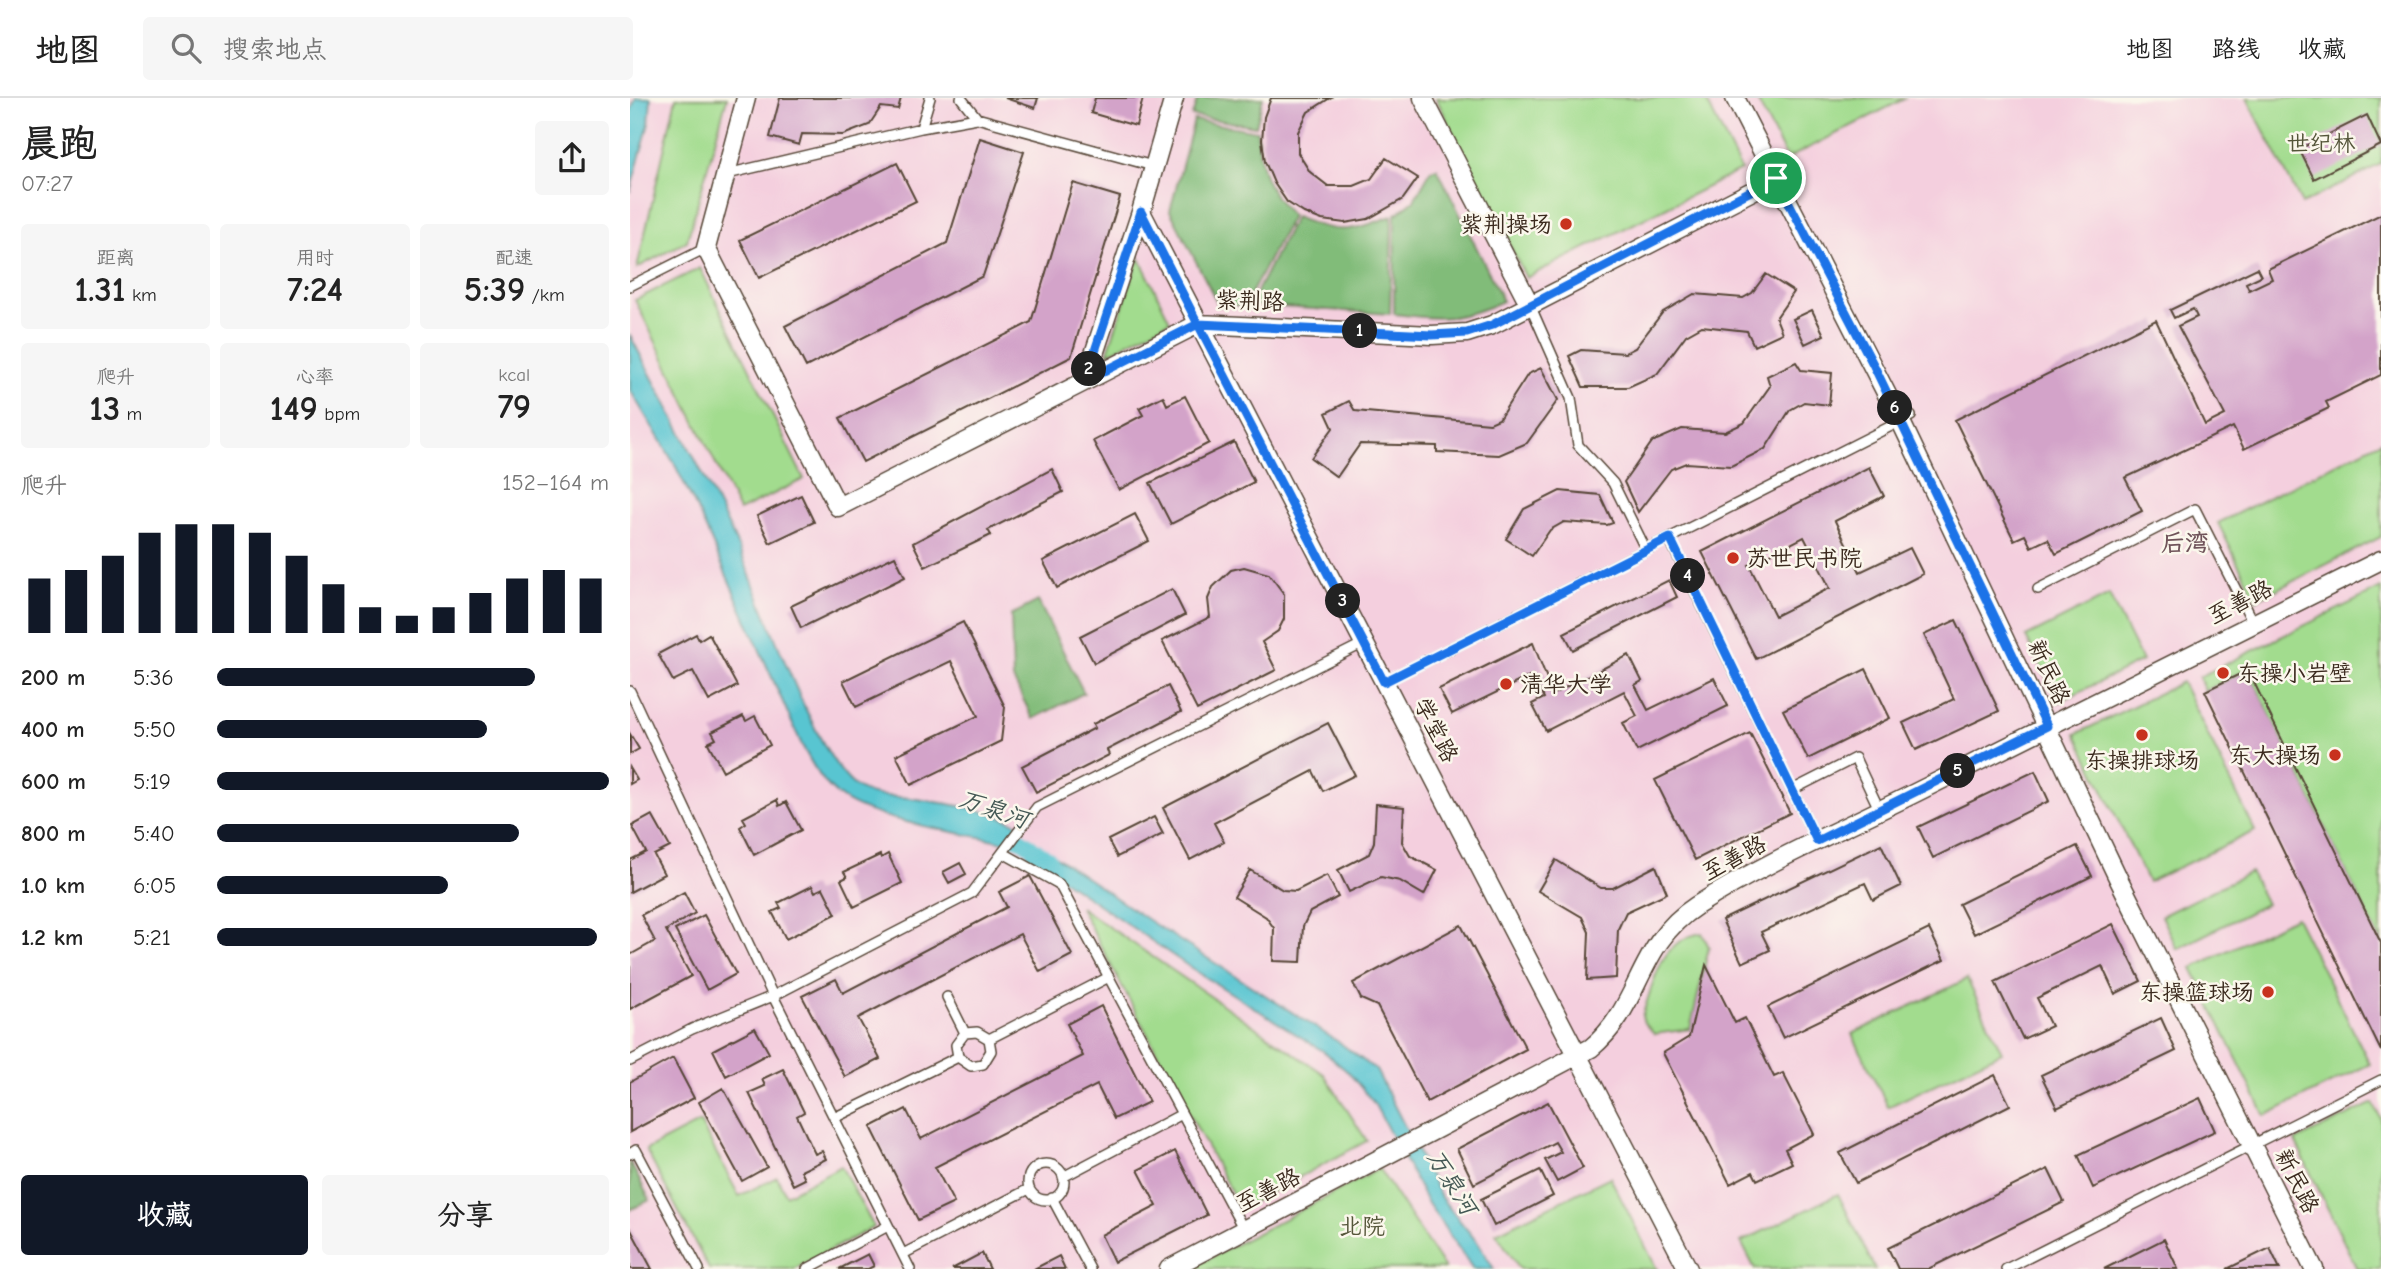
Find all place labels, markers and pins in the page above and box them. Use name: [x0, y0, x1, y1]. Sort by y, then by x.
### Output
pin: [1746, 148, 1806, 208]
place label: 紫荆操场: [1460, 211, 1552, 238]
marker: 紫荆操场: [1558, 216, 1574, 232]
pin: 1: [1342, 314, 1378, 348]
pin: 2: [1072, 352, 1106, 386]
pin: 6: [1878, 390, 1912, 426]
place label: 苏世民书院: [1747, 545, 1862, 572]
marker: 苏世民书院: [1725, 550, 1741, 566]
pin: 4: [1670, 559, 1706, 594]
pin: 3: [1326, 584, 1360, 618]
place label: 东操小岩壁: [2237, 660, 2352, 687]
marker: 东操小岩壁: [2215, 665, 2231, 681]
place label: 清华大学: [1520, 671, 1612, 698]
marker: 清华大学: [1498, 676, 1514, 692]
marker: 东操排球场: [2134, 727, 2150, 743]
place label: 东大操场: [2229, 742, 2321, 769]
place label: 东操排球场: [2085, 747, 2200, 774]
marker: 东大操场: [2327, 747, 2343, 763]
pin: 5: [1940, 754, 1976, 788]
place label: 东操篮球场: [2139, 979, 2254, 1006]
marker: 东操篮球场: [2260, 984, 2276, 1000]

